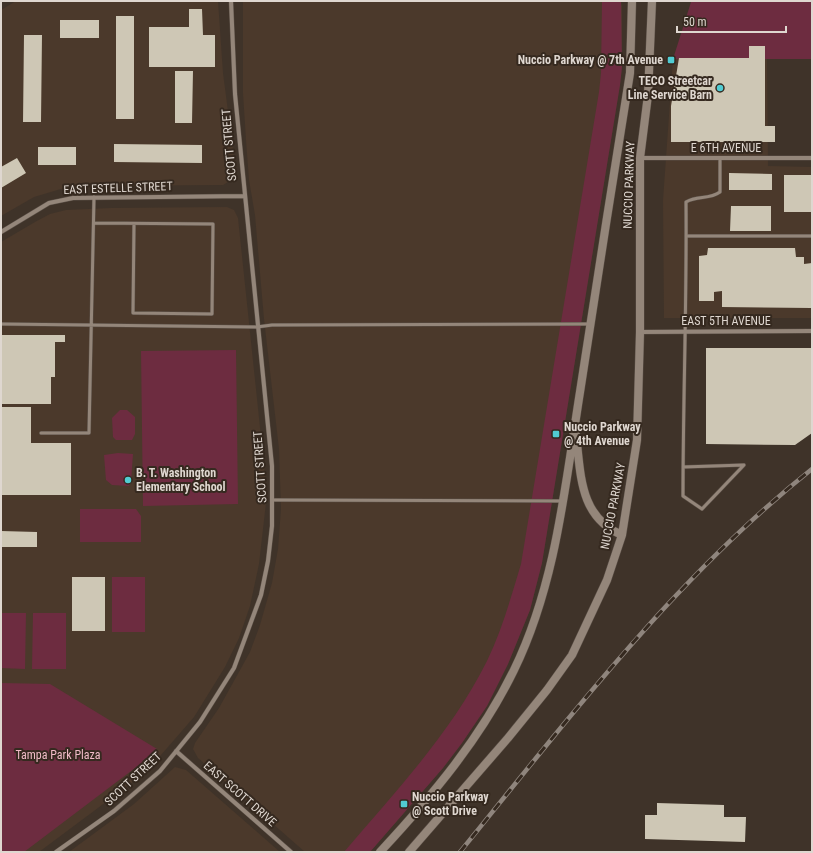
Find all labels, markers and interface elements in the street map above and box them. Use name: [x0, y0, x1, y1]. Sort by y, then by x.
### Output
scale bar: [677, 8, 786, 34]
text: 50 m: [683, 15, 707, 29]
place label: Nuccio Parkway @ 7th Avenue: [518, 53, 663, 67]
marker: Nuccio Parkway @ 7th Avenue: [666, 55, 676, 65]
place label: TECO Streetcar Line Service Barn: [628, 74, 712, 102]
marker: TECO Streetcar Line Service Barn: [715, 83, 725, 93]
street label: SCOTT STREET: [219, 108, 239, 182]
street label: NUCCIO PARKWAY: [620, 140, 638, 229]
street label: E 6TH AVENUE: [691, 141, 761, 155]
street label: EAST ESTELLE STREET: [63, 179, 173, 197]
street label: EAST 5TH AVENUE: [681, 314, 771, 328]
place label: Nuccio Parkway @ 4th Avenue: [564, 420, 641, 448]
marker: Nuccio Parkway @ 4th Avenue: [551, 429, 561, 439]
street label: SCOTT STREET: [250, 430, 270, 504]
street label: NUCCIO PARKWAY: [598, 461, 628, 551]
place label: B. T. Washington Elementary School: [136, 466, 226, 494]
marker: B. T. Washington Elementary School: [123, 475, 133, 485]
park label: Tampa Park Plaza: [15, 748, 101, 762]
street label: SCOTT STREET: [102, 749, 164, 809]
street label: EAST SCOTT DRIVE: [201, 759, 279, 829]
place label: Nuccio Parkway @ Scott Drive: [412, 790, 489, 818]
marker: Nuccio Parkway @ Scott Drive: [399, 799, 409, 809]

